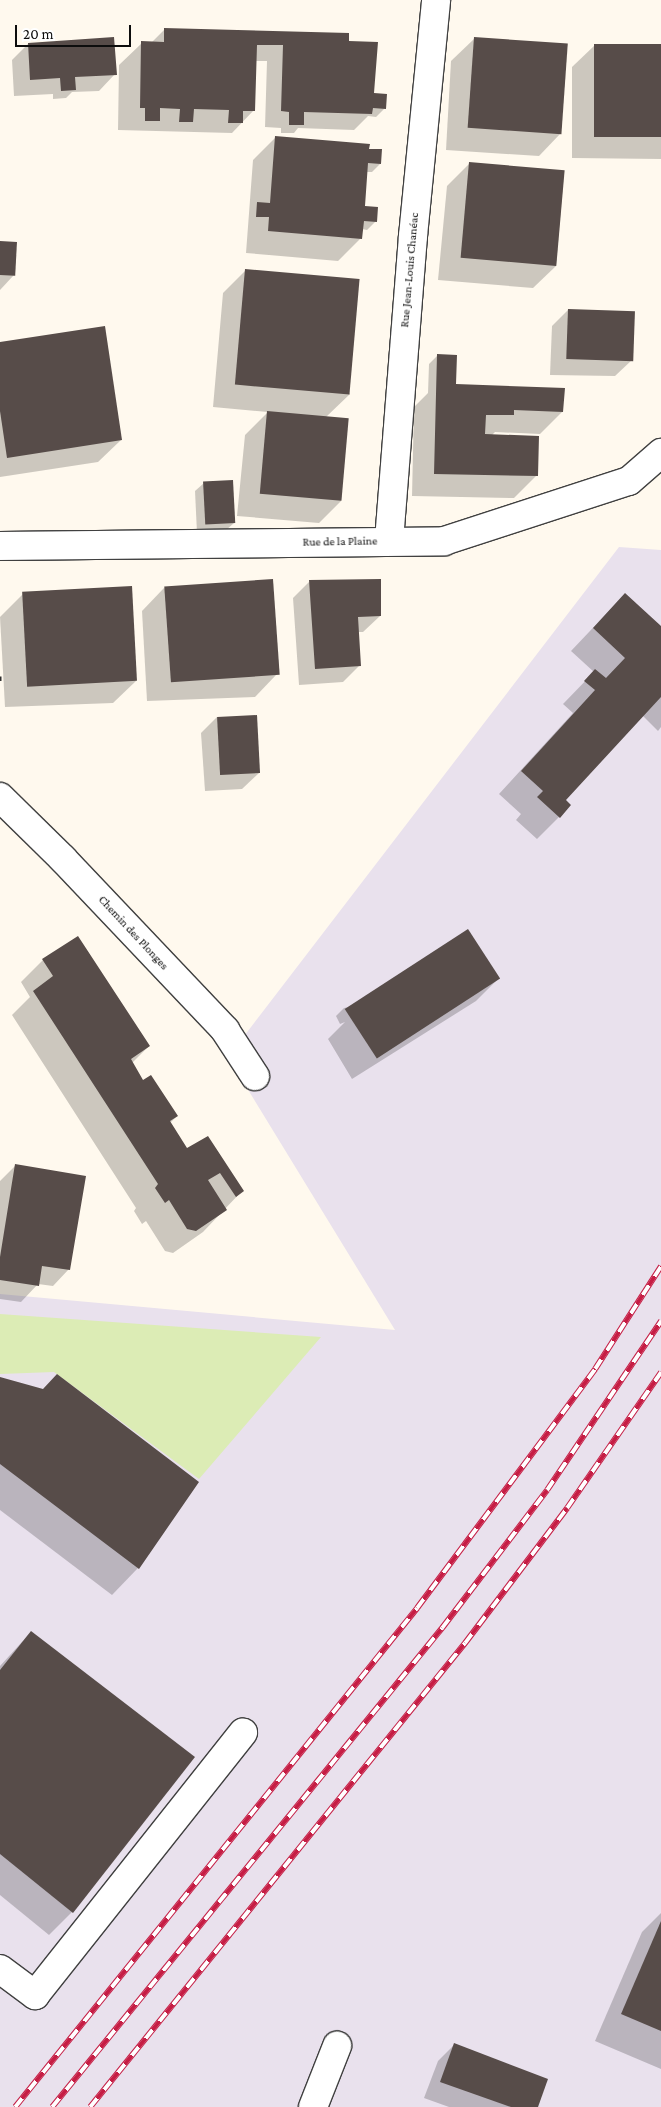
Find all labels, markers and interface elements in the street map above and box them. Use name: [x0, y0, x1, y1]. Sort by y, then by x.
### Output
scale bar: [18, 15, 134, 47]
text: 20 m: [23, 26, 54, 42]
street label: Rue Jean-Louis Chanéac: [398, 212, 422, 328]
street label: Rue de la Plaine: [302, 534, 378, 550]
street label: Chemin des Plonges: [95, 893, 171, 973]

